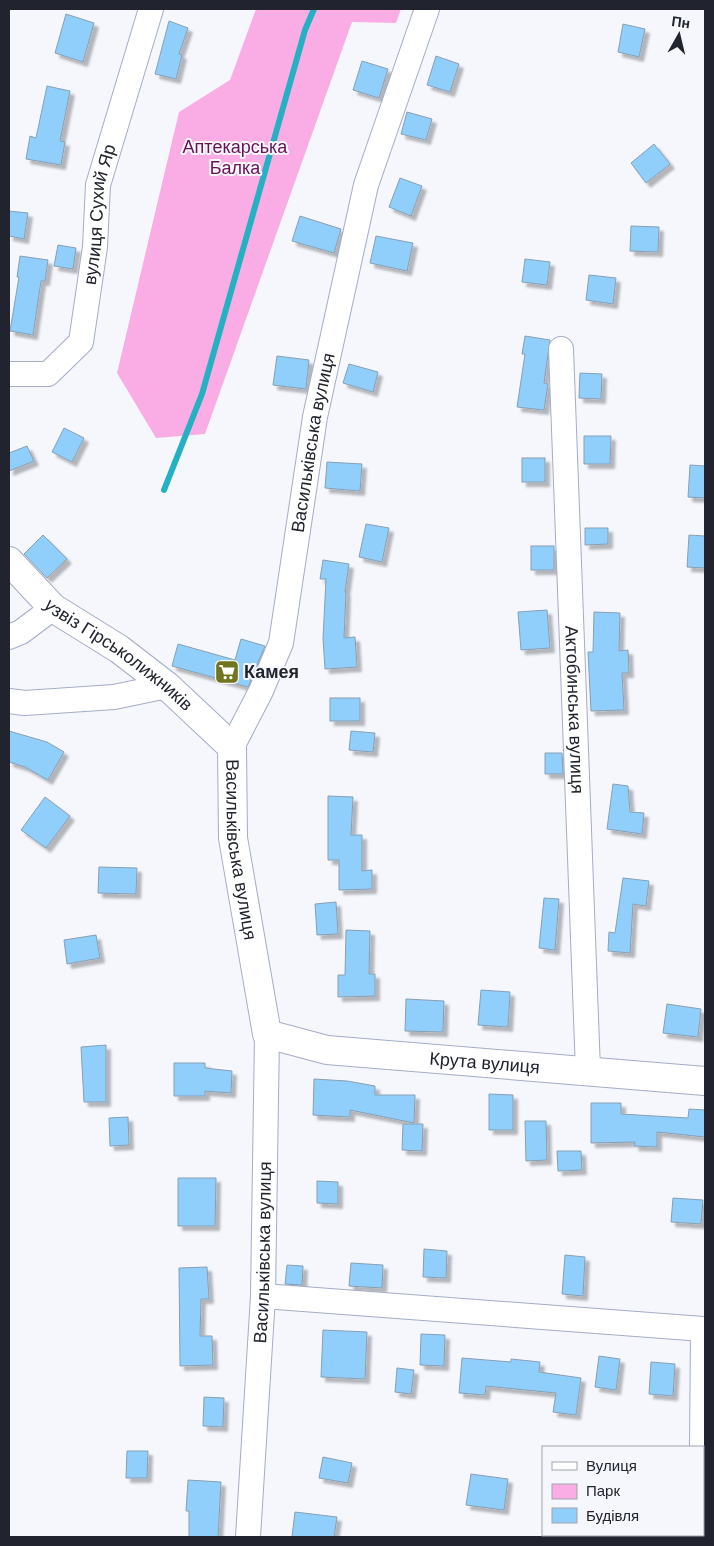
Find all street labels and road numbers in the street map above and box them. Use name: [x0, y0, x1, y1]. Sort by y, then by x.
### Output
street label: вулиця Сухий Яр: [78, 141, 122, 286]
street label: Васильківська вулиця: [286, 350, 341, 534]
street label: узвіз Гірськолижників: [39, 594, 198, 716]
street label: Актобинська вулиця: [559, 625, 590, 794]
street label: Васильківська вулиця: [220, 759, 262, 942]
street label: Крута вулиця: [429, 1046, 541, 1079]
street label: Васильківська вулиця: [248, 1161, 277, 1344]

